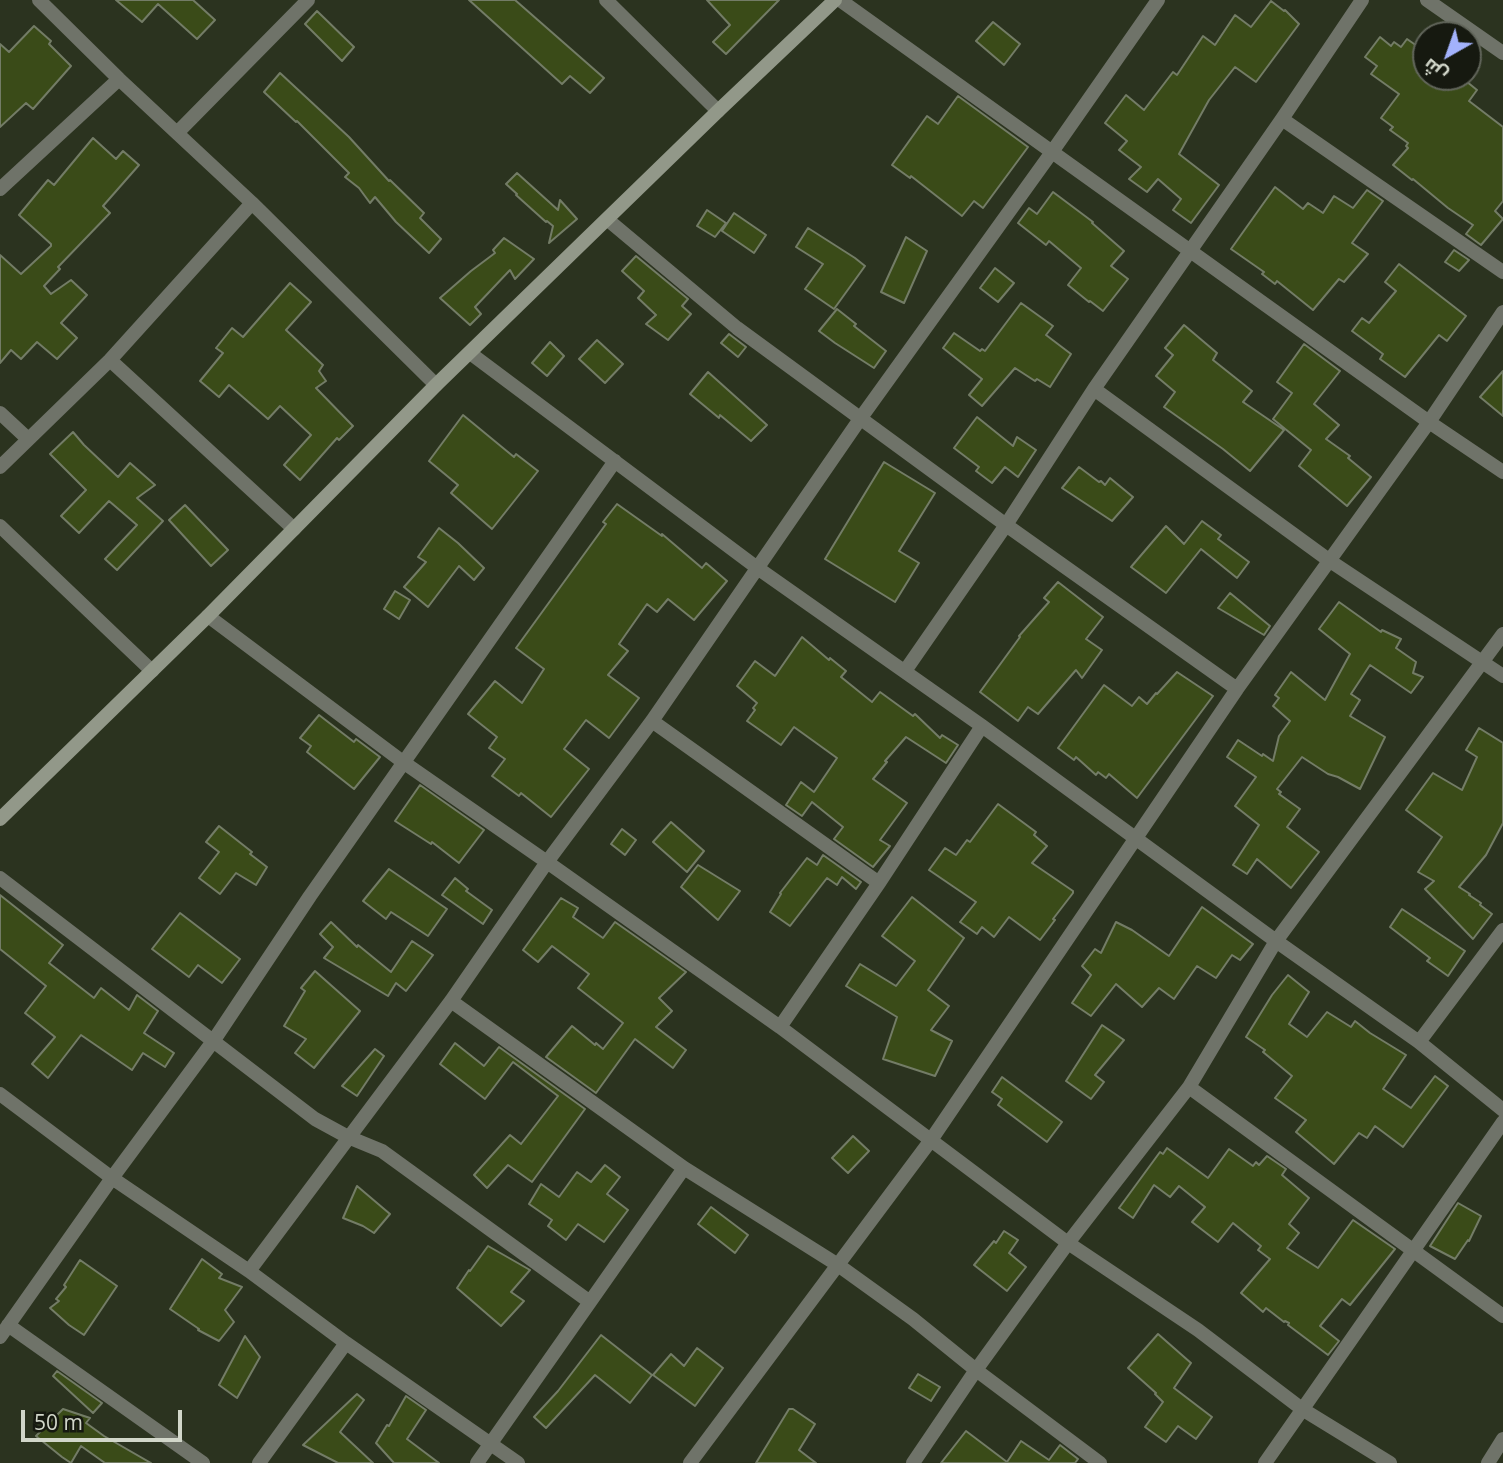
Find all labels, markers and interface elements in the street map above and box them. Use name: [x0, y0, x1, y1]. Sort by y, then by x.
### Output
north arrow: [1412, 21, 1482, 91]
text: ش: [1417, 53, 1452, 88]
scale bar: [24, 1396, 186, 1440]
text: 50 m: [34, 1408, 83, 1436]

